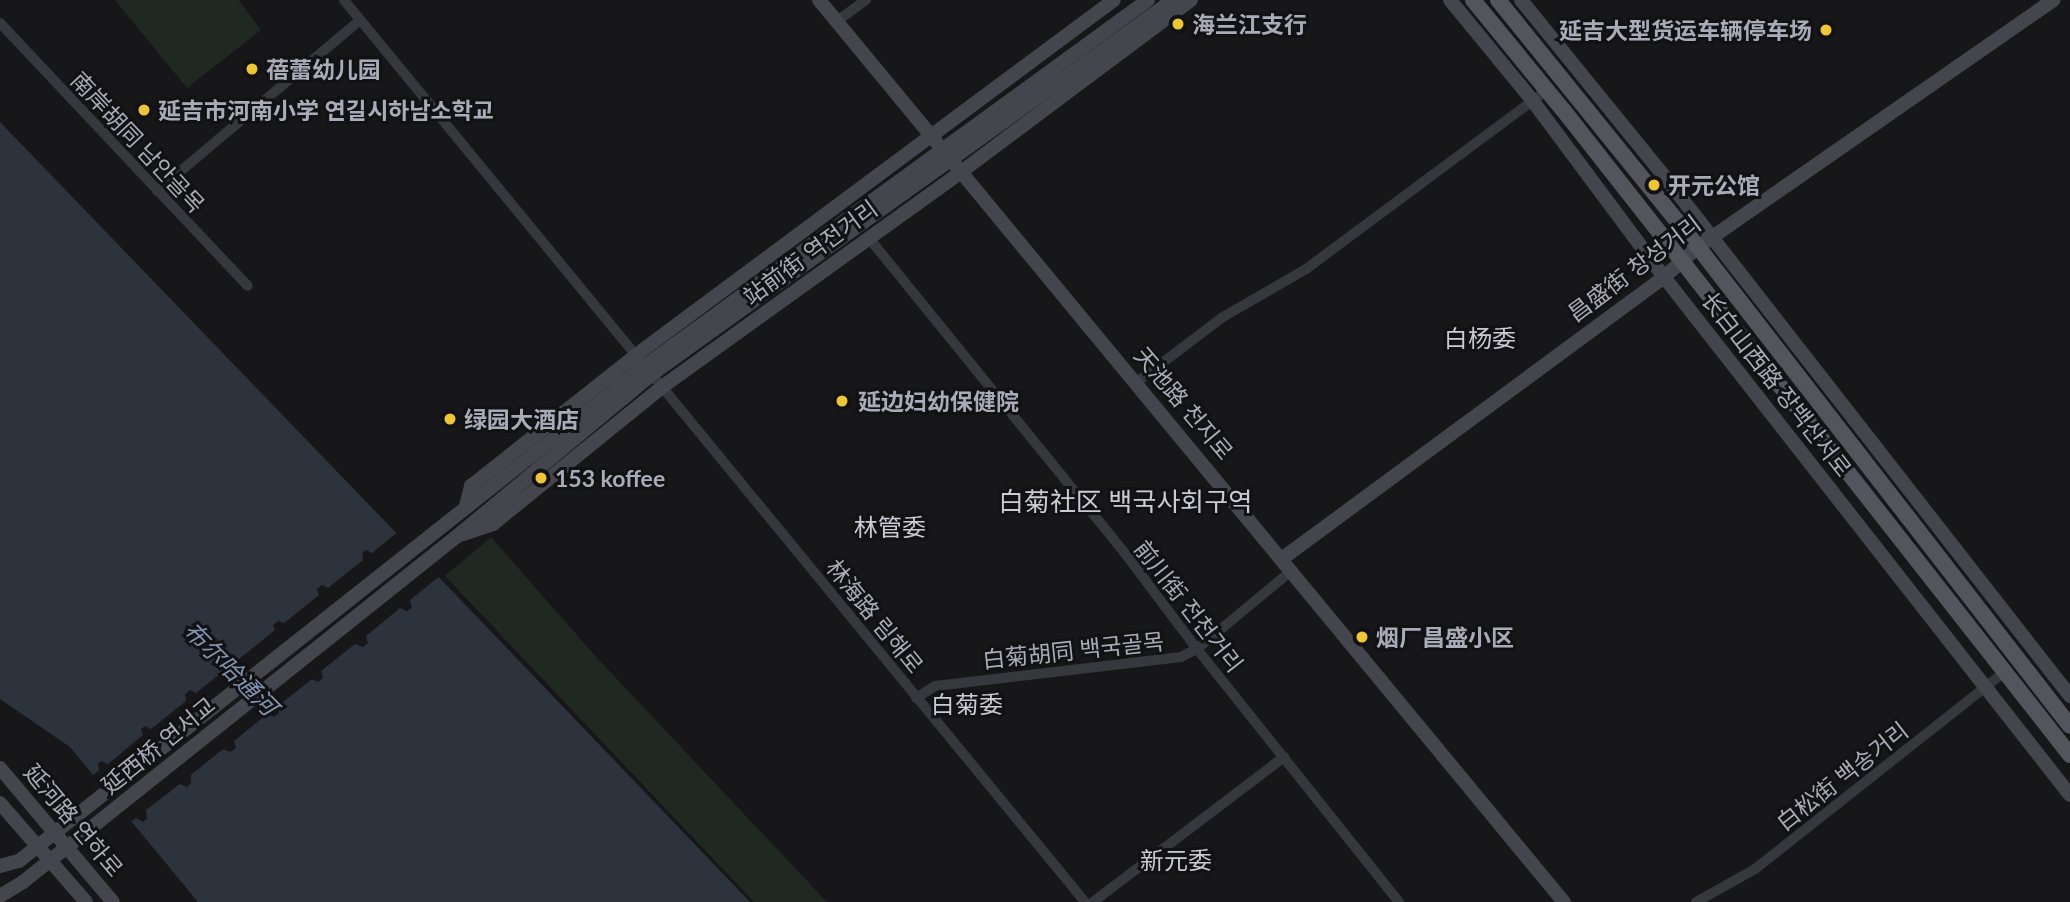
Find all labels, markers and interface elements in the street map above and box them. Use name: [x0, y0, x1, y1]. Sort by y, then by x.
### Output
place label: 海兰江支行: [1192, 10, 1307, 38]
marker: 海兰江支行: [1170, 16, 1186, 32]
place label: 延吉大型货运车辆停车场: [1559, 16, 1812, 44]
marker: 延吉大型货运车辆停车场: [1818, 22, 1834, 38]
place label: 蓓蕾幼儿园: [266, 55, 381, 83]
marker: 蓓蕾幼儿园: [244, 61, 260, 77]
street label: 南岸胡同 남안골목: [66, 66, 210, 218]
place label: 延吉市河南小学 연길시하남소학교: [158, 96, 494, 124]
marker: 延吉市河南小学 연길시하남소학교: [136, 102, 152, 118]
place label: 开元公馆: [1668, 171, 1760, 199]
marker: 开元公馆: [1646, 177, 1662, 193]
street label: 站前街 역전거리: [737, 194, 883, 310]
street label: 昌盛街 창성거리: [1562, 209, 1706, 327]
street label: 长白山西路 장백산서로: [1696, 286, 1858, 482]
district label: 白杨委: [1444, 324, 1516, 352]
street label: 天池路 천지로: [1129, 341, 1239, 465]
place label: 延边妇幼保健院: [858, 387, 1019, 415]
marker: 延边妇幼保健院: [832, 391, 852, 411]
place label: 绿园大酒店: [464, 405, 579, 433]
marker: 绿园大酒店: [442, 411, 458, 427]
place label: 153 koffee: [555, 464, 665, 492]
marker: 153 koffee: [533, 470, 549, 486]
district label: 白菊社区 백국사회구역: [998, 486, 1252, 518]
district label: 林管委: [854, 513, 926, 541]
street label: 前川街 전천거리: [1129, 535, 1249, 677]
street label: 林海路 림해로: [821, 554, 929, 678]
water label: 布尔哈通河: [178, 615, 284, 721]
place label: 烟厂昌盛小区: [1376, 623, 1514, 651]
street label: 白菊胡同 백국골목: [981, 627, 1165, 673]
marker: 烟厂昌盛小区: [1354, 629, 1370, 645]
district label: 白菊委: [931, 690, 1003, 718]
street label: 延西桥 연서교: [96, 691, 220, 799]
street label: 白松街 백송거리: [1771, 716, 1913, 836]
street label: 延河路 연하로: [19, 758, 129, 882]
district label: 新元委: [1140, 846, 1212, 874]

